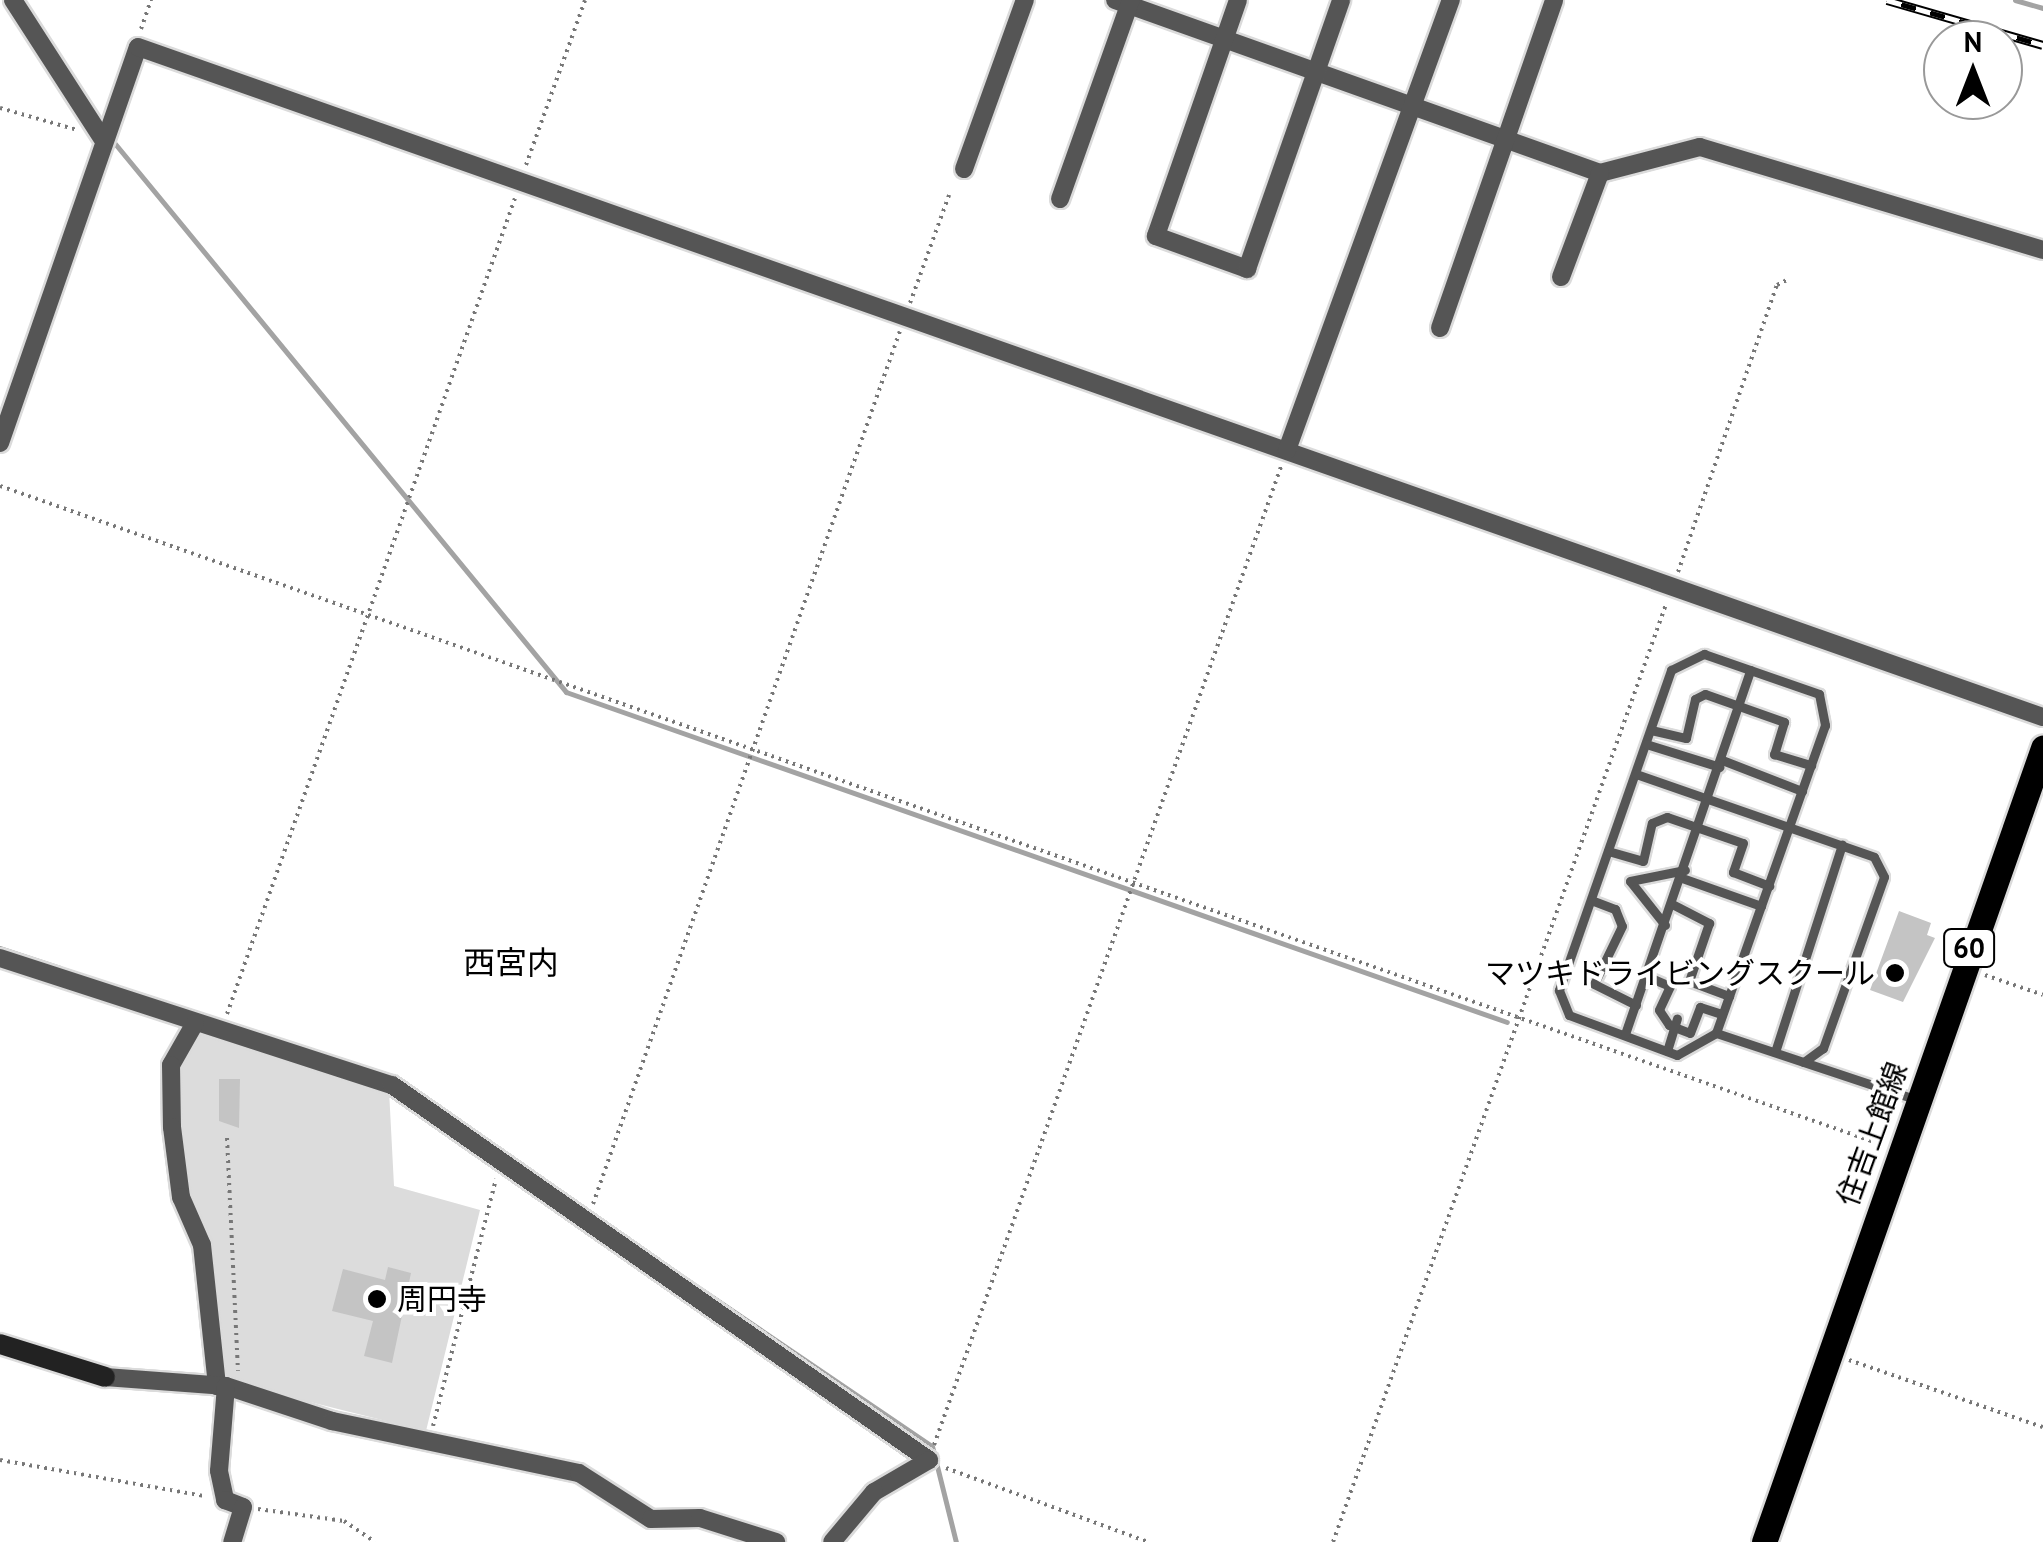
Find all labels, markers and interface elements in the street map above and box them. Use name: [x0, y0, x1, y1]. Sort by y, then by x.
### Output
north arrow: [1923, 20, 2023, 120]
text: N: [1964, 23, 1982, 60]
road number: 60: [1942, 925, 1996, 971]
district label: 西宮内: [463, 943, 559, 981]
place label: マツキドライビングスクール: [1485, 955, 1875, 991]
marker: マツキドライビングスクール: [1884, 962, 1906, 984]
street label: 住吉上館線: [1829, 1057, 1915, 1211]
place label: 周円寺: [397, 1281, 487, 1317]
marker: 周円寺: [366, 1288, 388, 1310]

